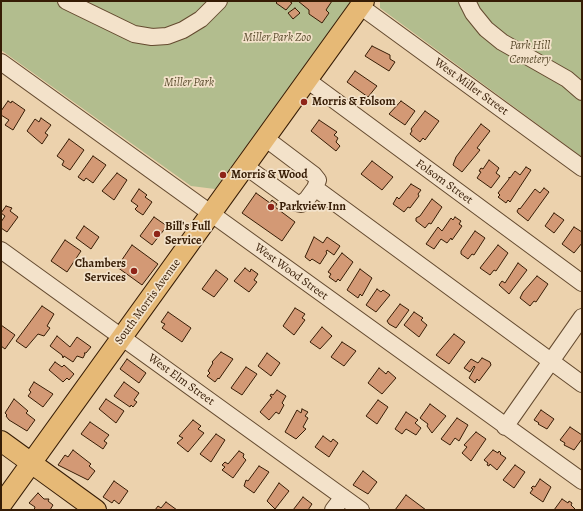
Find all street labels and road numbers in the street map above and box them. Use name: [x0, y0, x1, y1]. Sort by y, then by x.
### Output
street label: West Miller Street: [431, 55, 511, 119]
street label: Folsom Street: [413, 156, 475, 208]
street label: West Wood Street: [251, 240, 331, 304]
street label: South Morris Avenue: [112, 256, 184, 348]
street label: West Elm Street: [145, 351, 217, 409]

